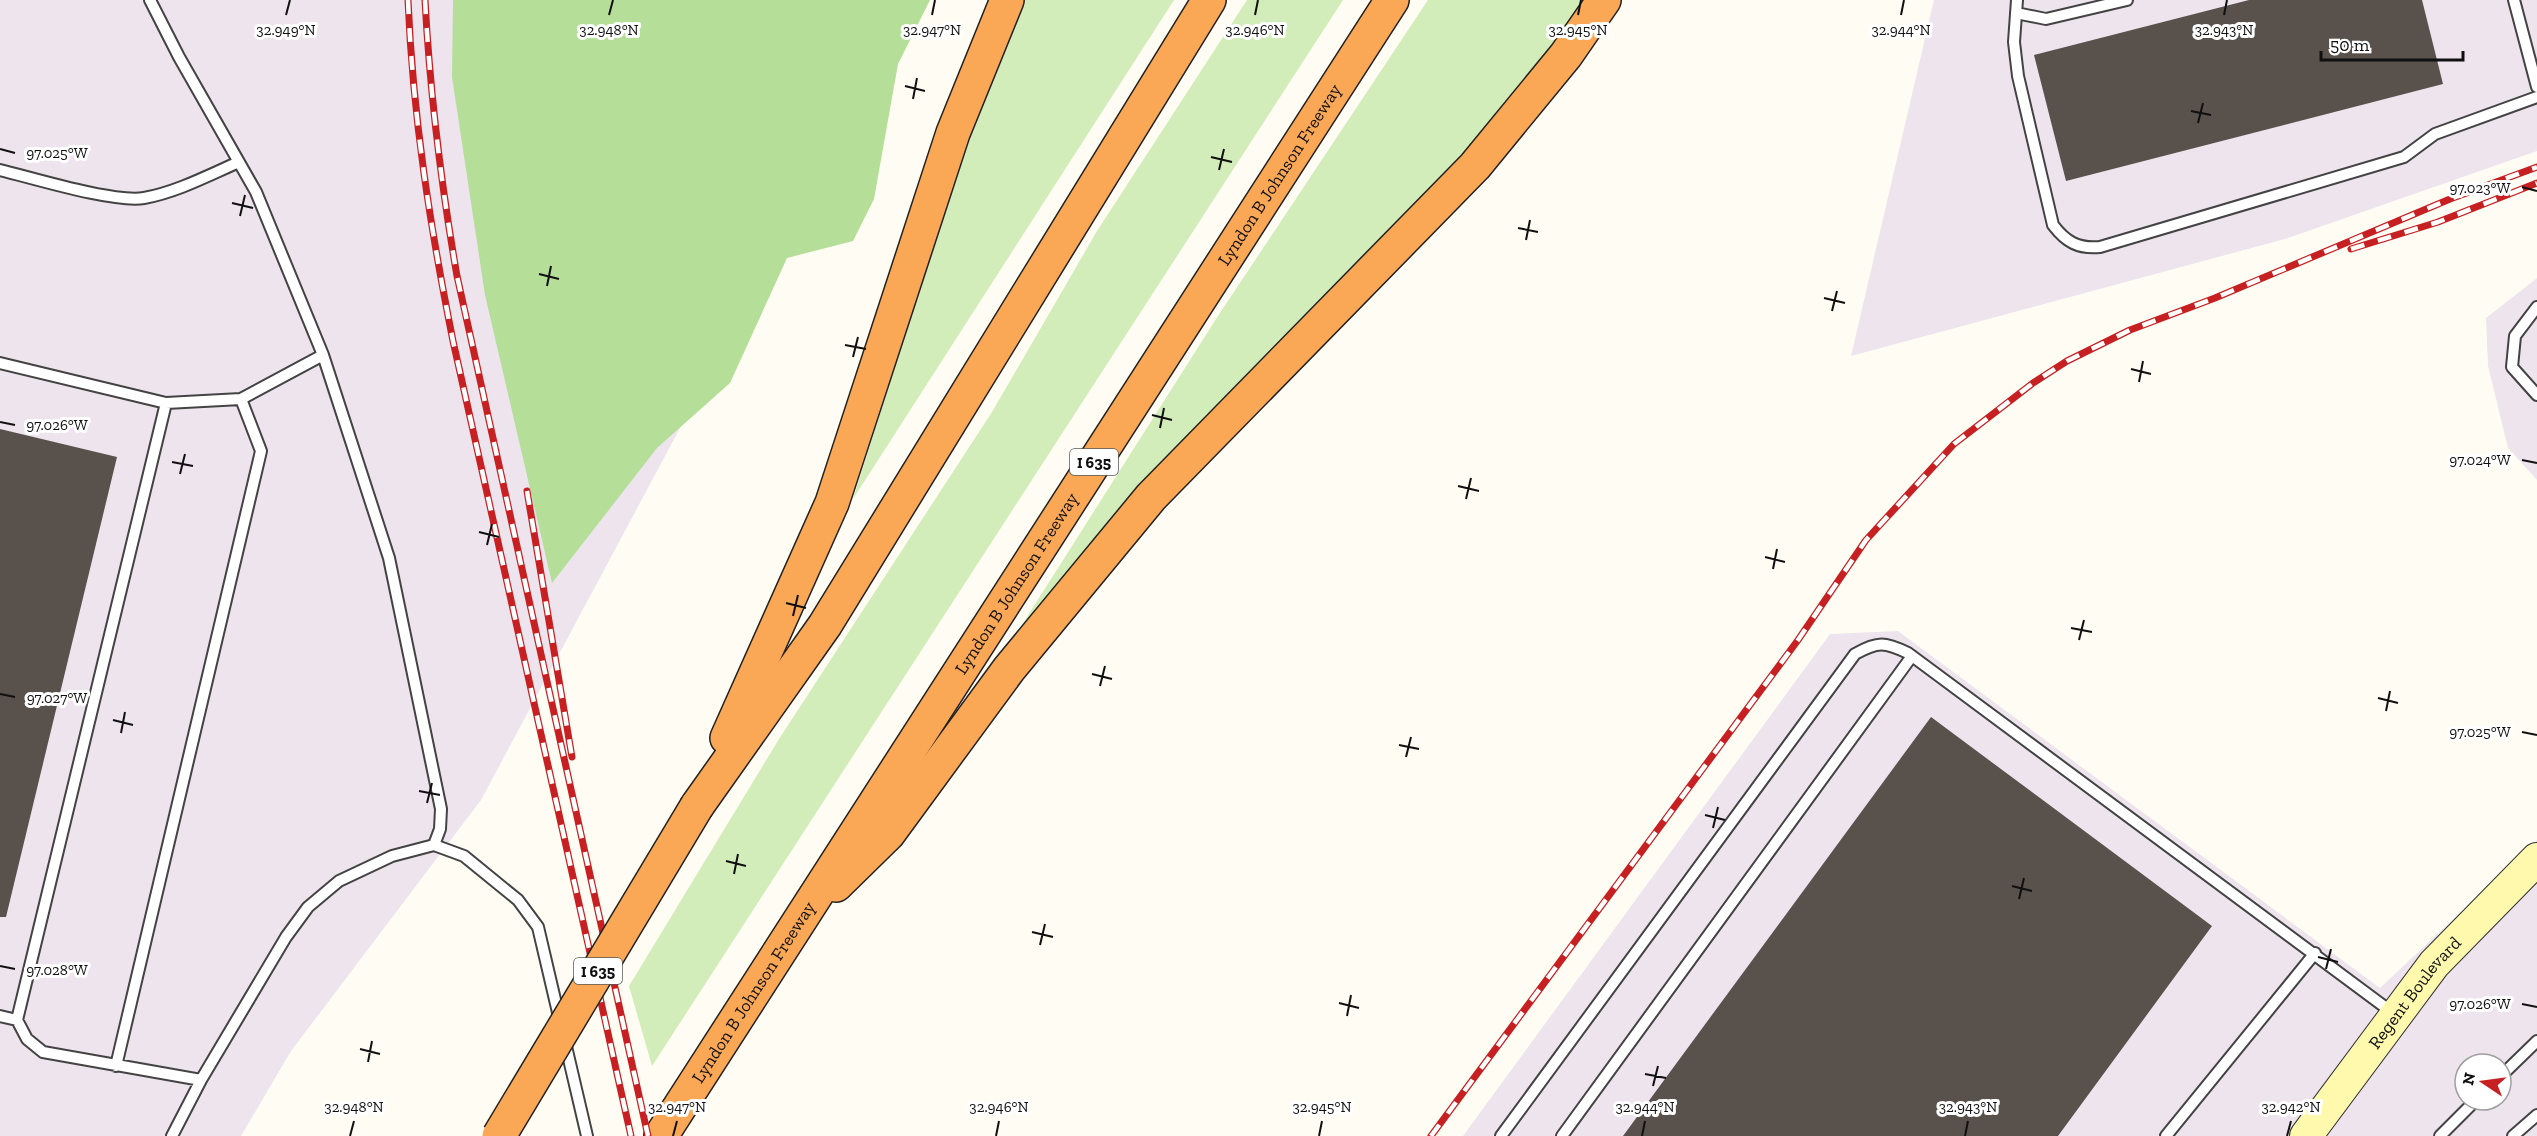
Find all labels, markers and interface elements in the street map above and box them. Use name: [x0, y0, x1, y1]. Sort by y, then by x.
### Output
text: 32.949°N: [256, 21, 316, 39]
text: 32.948°N: [579, 21, 639, 39]
text: 32.947°N: [903, 21, 961, 39]
text: 32.946°N: [1225, 21, 1285, 39]
text: 32.945°N: [1549, 21, 1607, 39]
text: 32.944°N: [1871, 21, 1931, 39]
text: 32.943°N: [2195, 21, 2253, 39]
scale bar: [2321, 24, 2464, 62]
text: 50 m: [2330, 34, 2370, 56]
street label: Lyndon B Johnson Freeway: [1213, 79, 1346, 270]
text: 97.025°W: [26, 144, 88, 162]
text: 97.023°W: [2450, 179, 2510, 197]
text: 97.026°W: [26, 416, 88, 434]
road number: I 635: [1070, 449, 1118, 475]
text: 97.024°W: [2449, 451, 2511, 469]
street label: Lyndon B Johnson Freeway: [950, 488, 1083, 678]
text: 97.027°W: [27, 689, 87, 707]
text: 97.025°W: [2449, 723, 2511, 741]
street label: Lyndon B Johnson Freeway: [687, 897, 820, 1087]
street label: Regent Boulevard: [2364, 932, 2466, 1053]
road number: I 635: [574, 958, 622, 984]
text: 97.028°W: [26, 961, 88, 979]
text: 97.026°W: [2449, 995, 2511, 1013]
north arrow: [2453, 1052, 2513, 1112]
text: N: [2458, 1071, 2479, 1087]
text: 32.948°N: [324, 1098, 384, 1116]
text: 32.947°N: [648, 1098, 706, 1116]
text: 32.946°N: [969, 1098, 1029, 1116]
text: 32.945°N: [1293, 1098, 1351, 1116]
text: 32.944°N: [1615, 1098, 1675, 1116]
text: 32.943°N: [1939, 1098, 1997, 1116]
text: 32.942°N: [2261, 1098, 2321, 1116]

